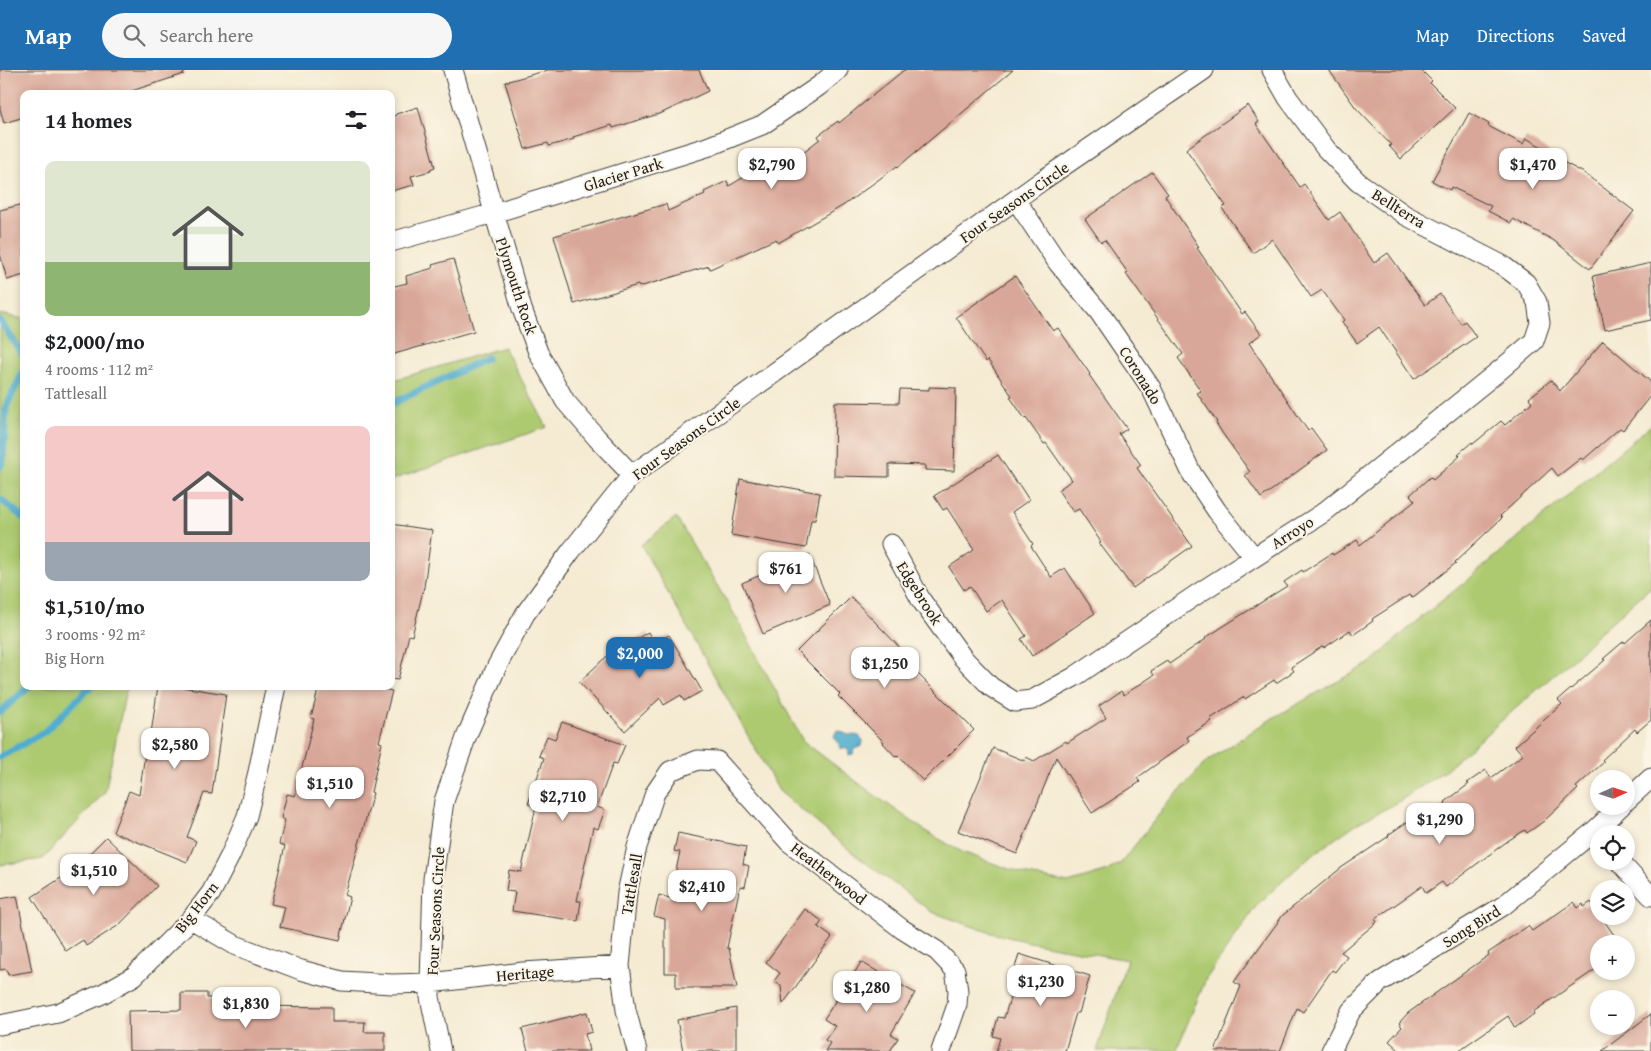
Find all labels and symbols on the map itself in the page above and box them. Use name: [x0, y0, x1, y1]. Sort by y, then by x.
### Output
pin: $2,790: [731, 148, 813, 190]
pin: $1,470: [1492, 148, 1574, 190]
street label: Glacier Park: [580, 150, 666, 197]
street label: Four Seasons Circle: [954, 155, 1074, 249]
street label: Bellterra: [1367, 182, 1431, 234]
street label: Plymouth Rock: [490, 234, 544, 339]
street label: Coronado: [1114, 341, 1168, 409]
street label: Four Seasons Circle: [627, 390, 745, 486]
street label: Arroyo: [1266, 509, 1318, 555]
pin: $761: [756, 552, 816, 594]
street label: Edgebrook: [891, 556, 950, 630]
pin: $2,000: [599, 636, 681, 679]
pin: $1,250: [844, 646, 926, 689]
pin: $2,580: [134, 728, 216, 770]
pin: $1,510: [289, 766, 371, 809]
north arrow: [1590, 770, 1635, 815]
pin: $2,710: [522, 780, 604, 822]
pin: $1,290: [1399, 802, 1481, 845]
street label: Heatherwood: [786, 836, 872, 911]
street label: Four Seasons Circle: [420, 846, 450, 976]
street label: Tattlesall: [614, 851, 648, 917]
pin: $1,510: [53, 854, 135, 896]
pin: $2,410: [661, 870, 743, 912]
street label: Big Horn: [168, 876, 224, 938]
street label: Song Bird: [1437, 898, 1505, 953]
street label: Heritage: [495, 959, 555, 987]
pin: $1,230: [1000, 964, 1082, 1007]
pin: $1,280: [826, 970, 908, 1013]
pin: $1,830: [205, 986, 287, 1029]

